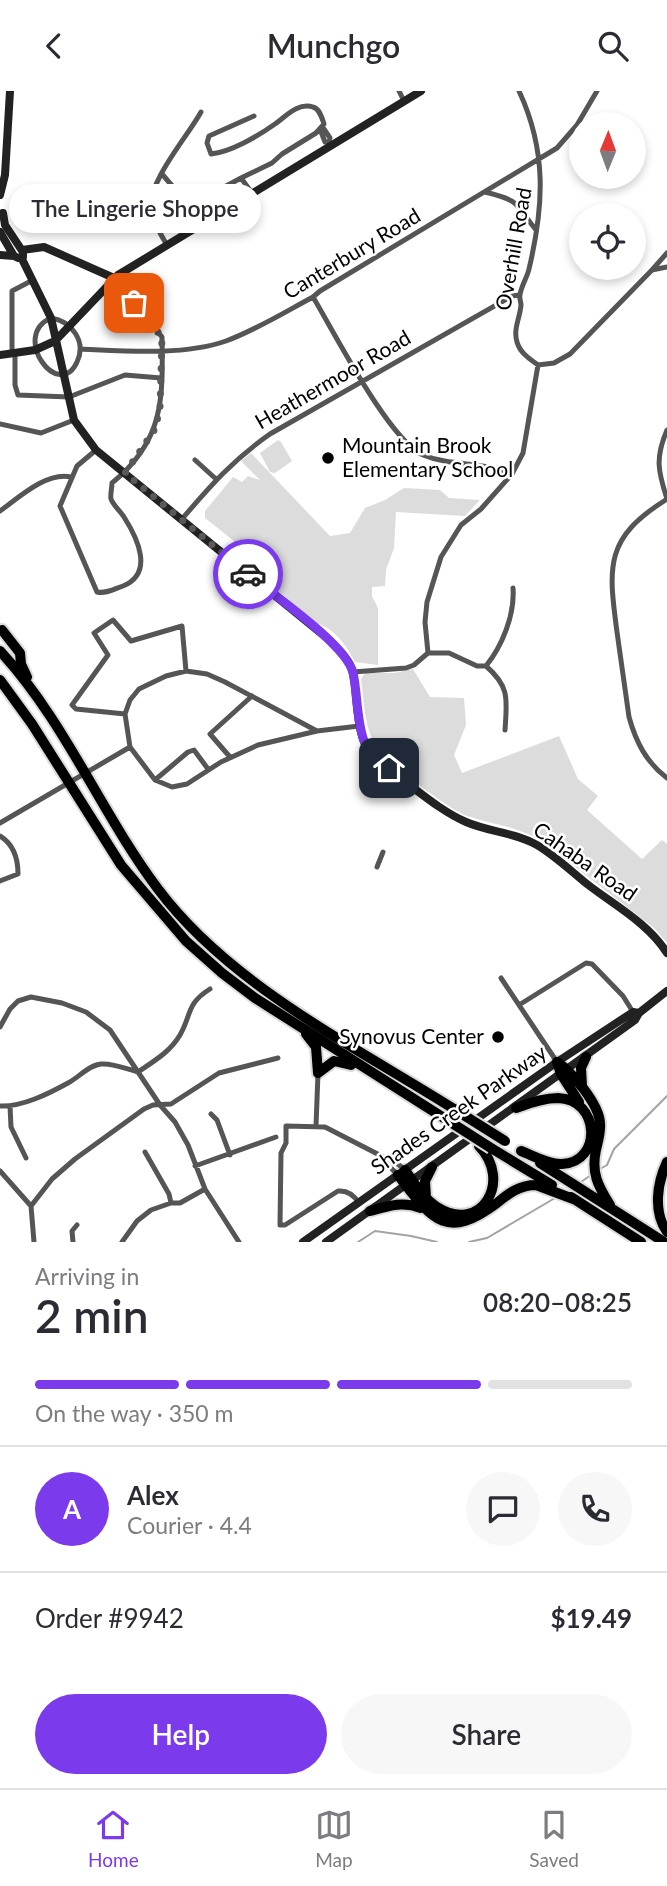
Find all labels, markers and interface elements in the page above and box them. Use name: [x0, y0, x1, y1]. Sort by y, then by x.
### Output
text: Munchgo: [267, 26, 400, 65]
icon: back: [35, 27, 73, 65]
icon: search: [594, 27, 632, 65]
north arrow: [569, 112, 646, 189]
map controls: [569, 112, 646, 280]
callout: The Lingerie Shoppe: [8, 184, 260, 233]
street label: Overhill Road: [489, 185, 536, 312]
text: The Lingerie Shoppe: [31, 194, 239, 222]
street label: Canterbury Road: [278, 202, 424, 304]
button: locate: [569, 203, 646, 280]
pin: [104, 273, 164, 333]
icon: bag: [115, 284, 153, 322]
street label: Heathermoor Road: [250, 324, 414, 433]
place label: Mountain Brook Elementary School: [342, 432, 513, 481]
marker: Mountain Brook Elementary School: [320, 450, 336, 466]
courier: [213, 539, 283, 609]
icon: car: [229, 555, 267, 593]
pin: [359, 738, 419, 798]
icon: home: [370, 749, 408, 787]
street label: Cahaba Road: [529, 816, 642, 906]
place label: Synovus Center: [339, 1023, 484, 1048]
marker: Synovus Center: [490, 1029, 506, 1045]
street label: Shades Creek Parkway: [366, 1039, 551, 1179]
text: Arriving in: [35, 1262, 139, 1290]
text: 08:20–08:25: [483, 1286, 632, 1318]
text: 2 min: [35, 1288, 149, 1343]
text: On the way · 350 m: [35, 1399, 234, 1427]
button: chat: [466, 1472, 540, 1546]
button: phone: [558, 1472, 632, 1546]
text: Alex: [127, 1479, 179, 1511]
text: A: [63, 1493, 81, 1525]
text: Courier · 4.4: [127, 1511, 252, 1539]
text: Order #9942: [35, 1602, 184, 1634]
text: $19.49: [550, 1602, 632, 1634]
button: Help: [35, 1694, 327, 1774]
button: Share: [341, 1694, 632, 1774]
tab: Home: [88, 1806, 139, 1871]
tab: Map: [315, 1806, 353, 1871]
tab: Saved: [529, 1806, 579, 1871]

